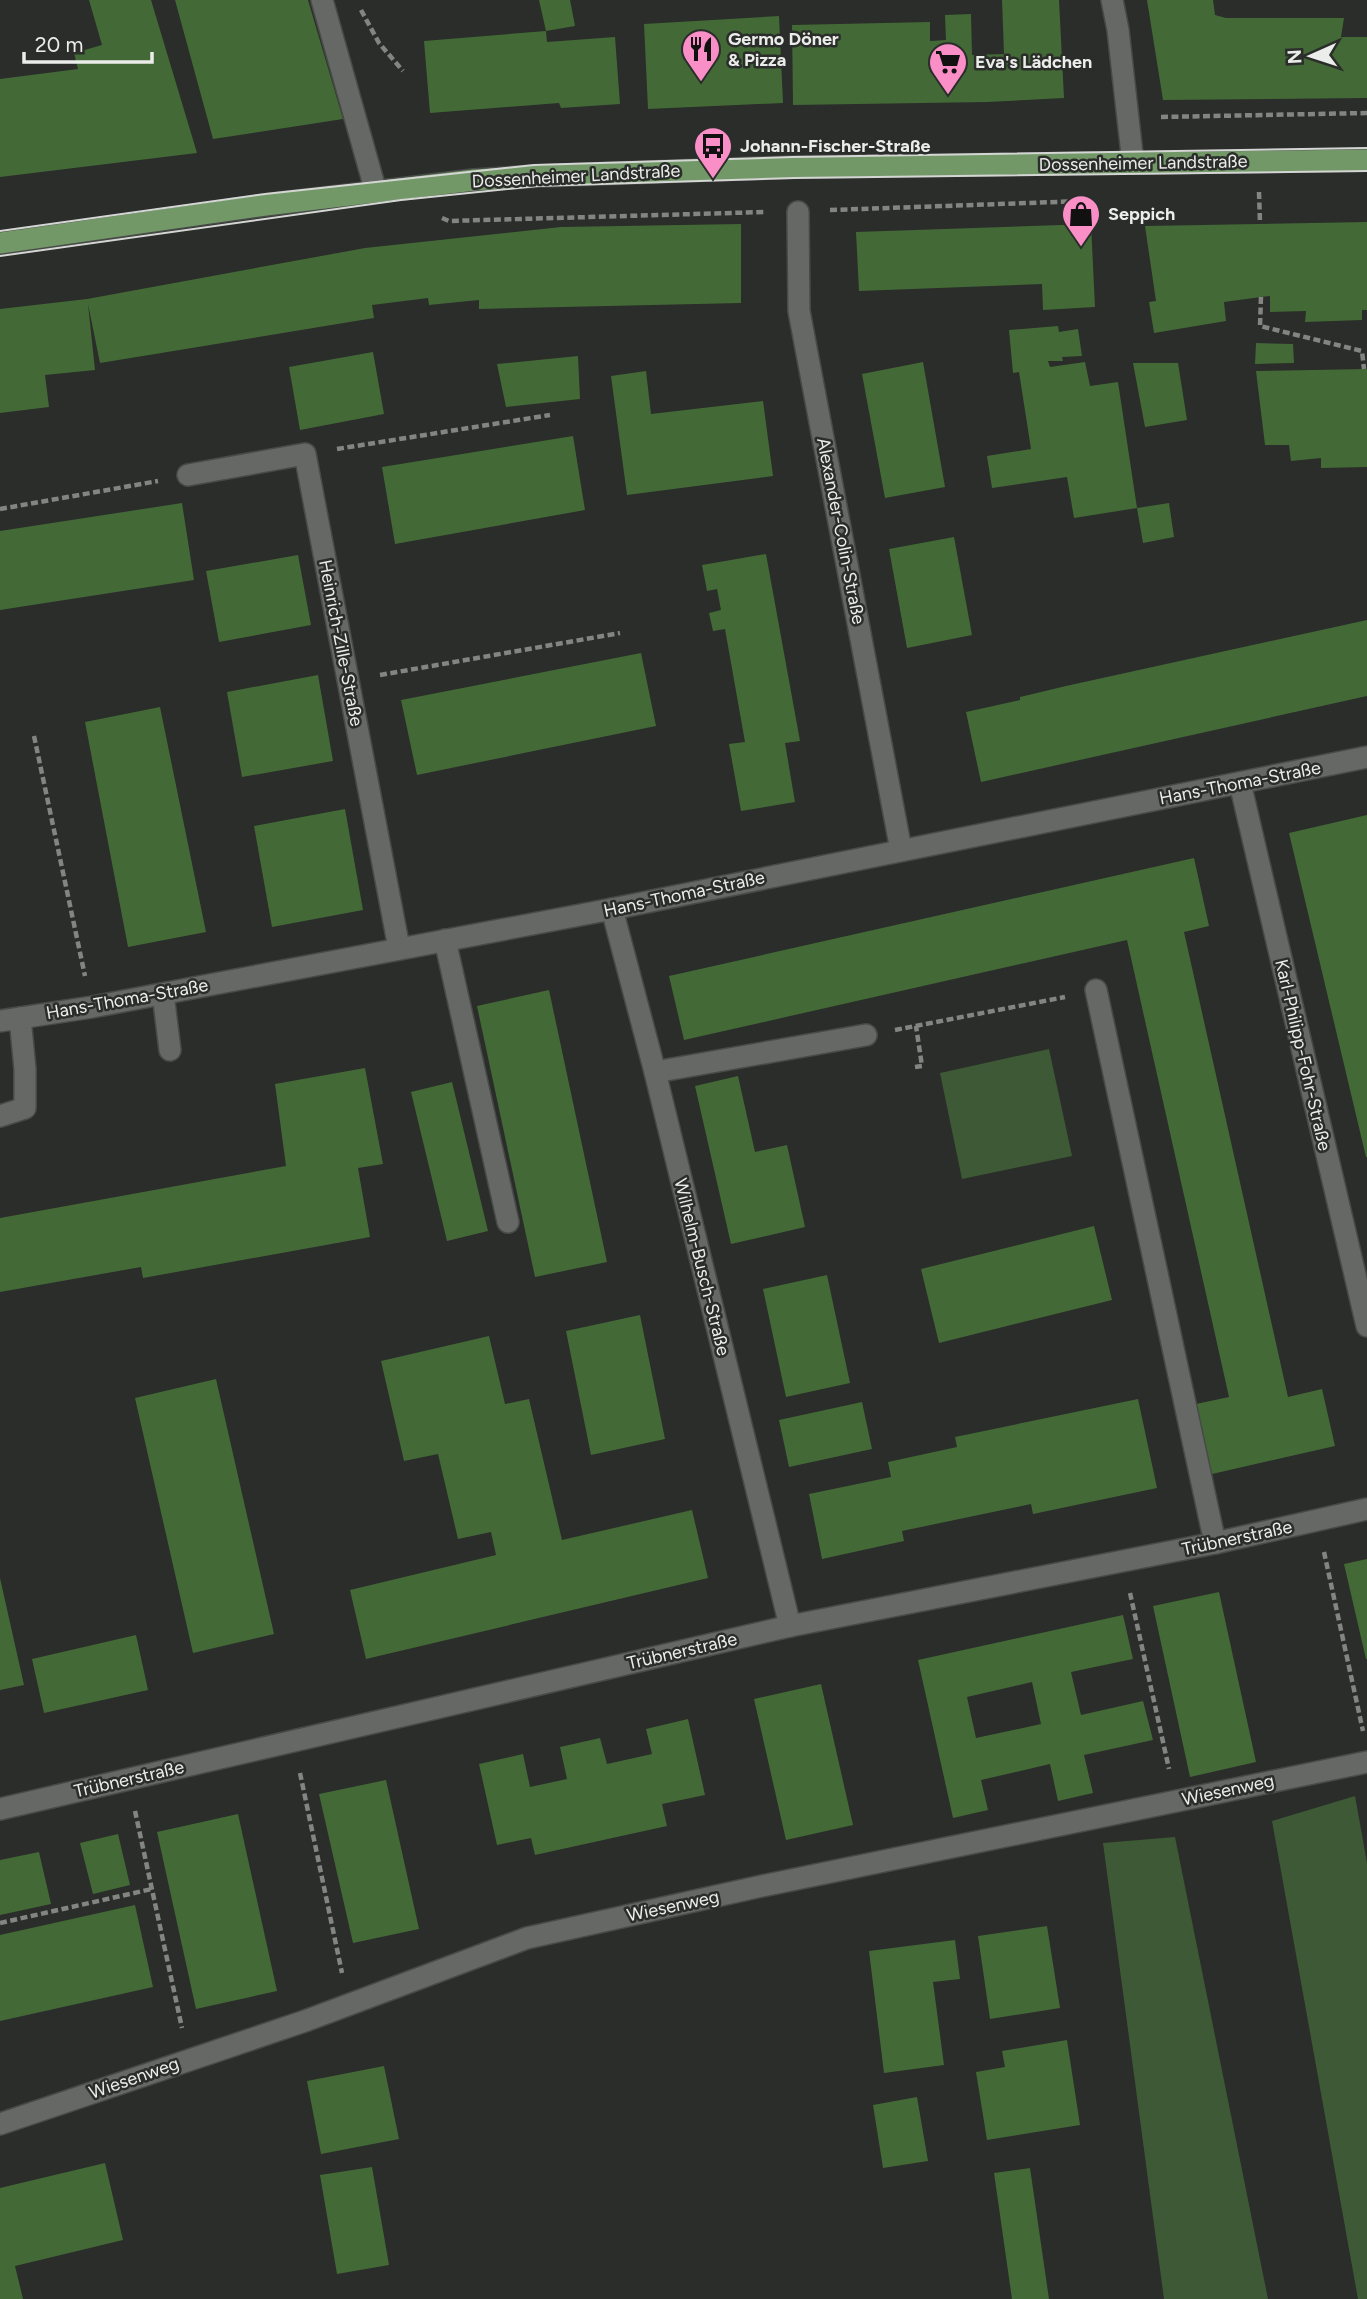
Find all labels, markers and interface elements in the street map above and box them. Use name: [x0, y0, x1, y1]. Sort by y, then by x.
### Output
scale bar: [24, 21, 152, 65]
north arrow: [1276, 21, 1346, 91]
restaurant icon: Germo Döner & Pizza: [680, 28, 722, 83]
place label: Germo Döner & Pizza: [728, 28, 839, 71]
text: 20 m: [35, 32, 83, 57]
supermarket icon: Eva's Lädchen: [927, 41, 969, 96]
text: N: [1283, 49, 1306, 65]
place label: Eva's Lädchen: [975, 51, 1092, 73]
bus stop icon: Johann-Fischer-Straße: [692, 125, 734, 180]
place label: Johann-Fischer-Straße: [740, 135, 930, 157]
street label: Dossenheimer Landstraße: [1038, 150, 1248, 176]
street label: Dossenheimer Landstraße: [471, 160, 681, 192]
shop icon: Seppich: [1060, 193, 1102, 248]
place label: Seppich: [1108, 203, 1175, 225]
street label: Alexander-Colin-Straße: [812, 436, 870, 626]
street label: Heinrich-Zille-Straße: [314, 558, 368, 728]
street label: Hans-Thoma-Straße: [1157, 757, 1323, 809]
street label: Hans-Thoma-Straße: [601, 866, 767, 922]
street label: Karl-Philipp-Fohr-Straße: [1270, 957, 1336, 1153]
street label: Hans-Thoma-Straße: [44, 974, 210, 1024]
street label: Wilhelm-Busch-Straße: [669, 1176, 735, 1358]
street label: Trübnerstraße: [1180, 1516, 1294, 1560]
street label: Trübnerstraße: [625, 1628, 739, 1674]
street label: Trübnerstraße: [72, 1756, 186, 1802]
street label: Wiesenweg: [1180, 1769, 1276, 1811]
street label: Wiesenweg: [625, 1885, 721, 1927]
street label: Wiesenweg: [86, 2052, 182, 2104]

